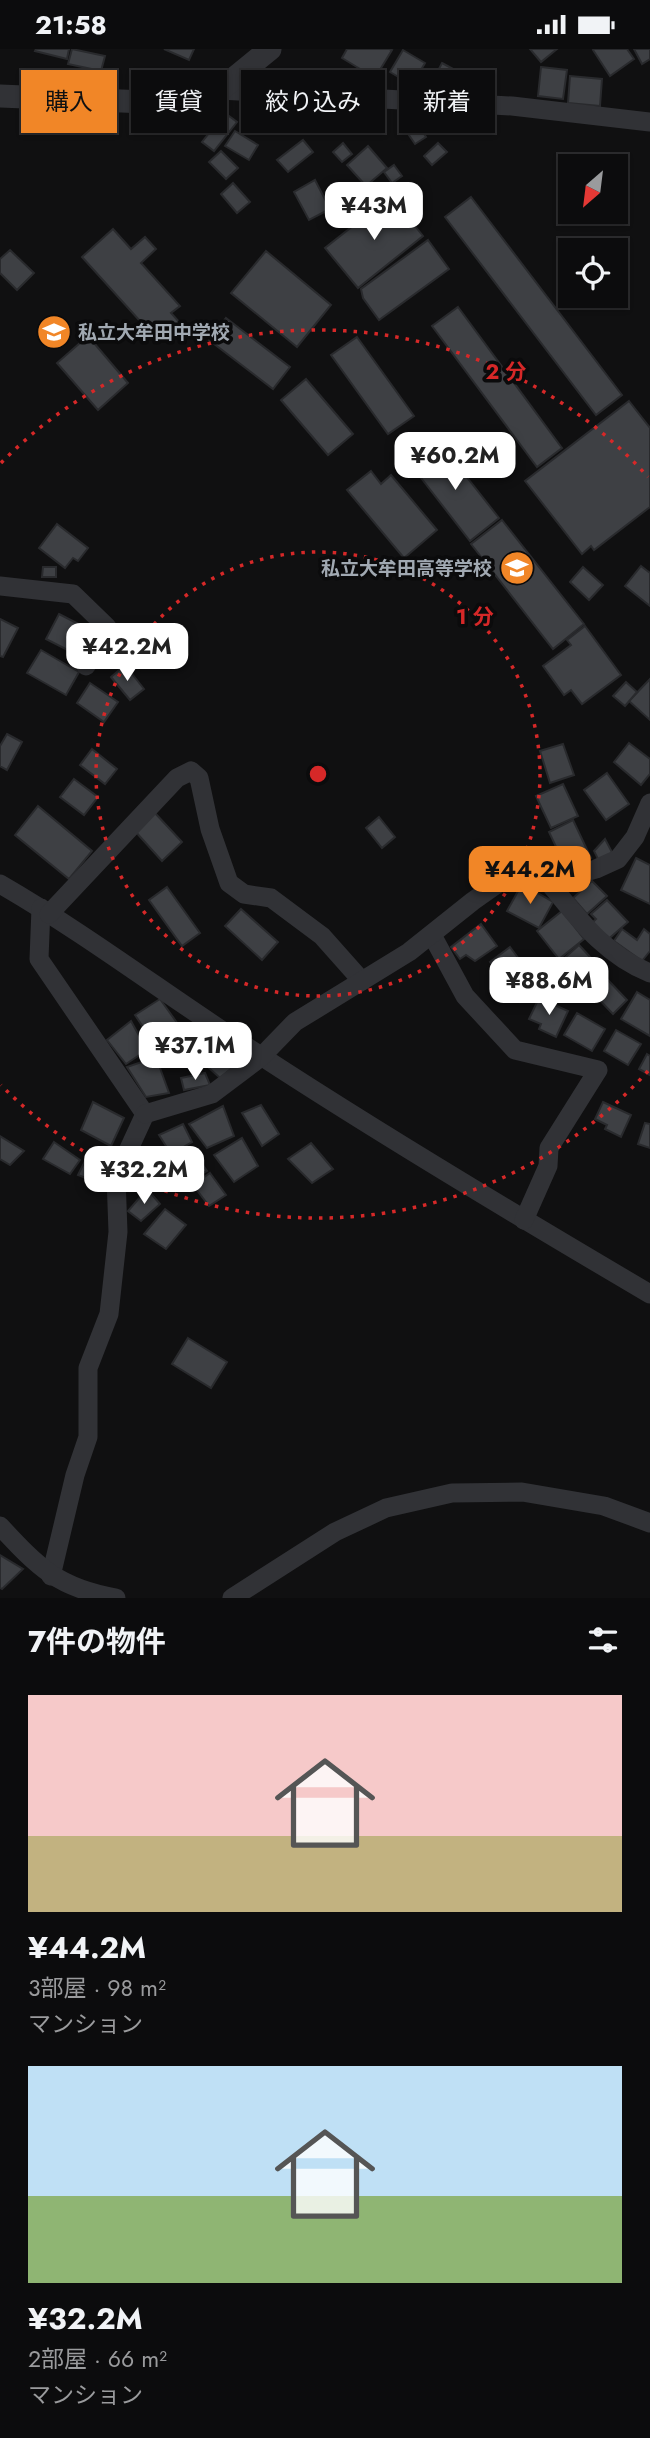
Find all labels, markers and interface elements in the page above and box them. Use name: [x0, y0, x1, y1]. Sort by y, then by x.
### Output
text: 21:58: [35, 6, 107, 44]
chip: 購入: [21, 70, 117, 133]
chip: 賃貸: [131, 70, 227, 133]
chip: 絞り込み: [241, 70, 385, 133]
chip: 新着: [399, 70, 495, 133]
north arrow: [558, 154, 628, 224]
map controls: [558, 154, 628, 308]
pin: ¥43M: [333, 183, 415, 242]
text: ¥43M: [341, 188, 407, 222]
button: locate: [558, 238, 628, 308]
school or university icon: 私立大牟田中学校: [35, 313, 73, 351]
place label: 私立大牟田中学校: [78, 319, 230, 346]
text: 2 分: [485, 357, 527, 387]
pin: ¥60.2M: [398, 433, 512, 492]
text: ¥60.2M: [411, 438, 500, 472]
school or university icon: 私立大牟田高等学校: [498, 549, 536, 587]
place label: 私立大牟田高等学校: [321, 555, 492, 582]
text: 1 分: [456, 602, 494, 632]
pin: ¥42.2M: [70, 623, 184, 683]
text: ¥42.2M: [82, 629, 172, 663]
centre of rings: [306, 762, 330, 786]
pin: ¥44.2M: [473, 847, 587, 906]
text: ¥44.2M: [485, 852, 575, 886]
pin: ¥88.6M: [492, 957, 606, 1017]
text: ¥88.6M: [505, 963, 593, 997]
pin: ¥37.1M: [138, 1023, 252, 1082]
text: ¥37.1M: [155, 1028, 235, 1062]
pin: ¥32.2M: [87, 1147, 201, 1206]
text: ¥32.2M: [100, 1152, 188, 1186]
text: 7件の物件: [28, 1620, 166, 1663]
icon: filters: [584, 1621, 622, 1659]
icon: home: [262, 1740, 388, 1866]
text: ¥44.2M: [28, 1926, 146, 1969]
text: 3部屋 · 98 m²: [28, 1971, 166, 2005]
text: マンション: [28, 2007, 143, 2041]
icon: home: [262, 2111, 388, 2237]
text: ¥32.2M: [28, 2297, 142, 2340]
text: 2部屋 · 66 m²: [28, 2342, 167, 2376]
text: マンション: [28, 2378, 143, 2412]

